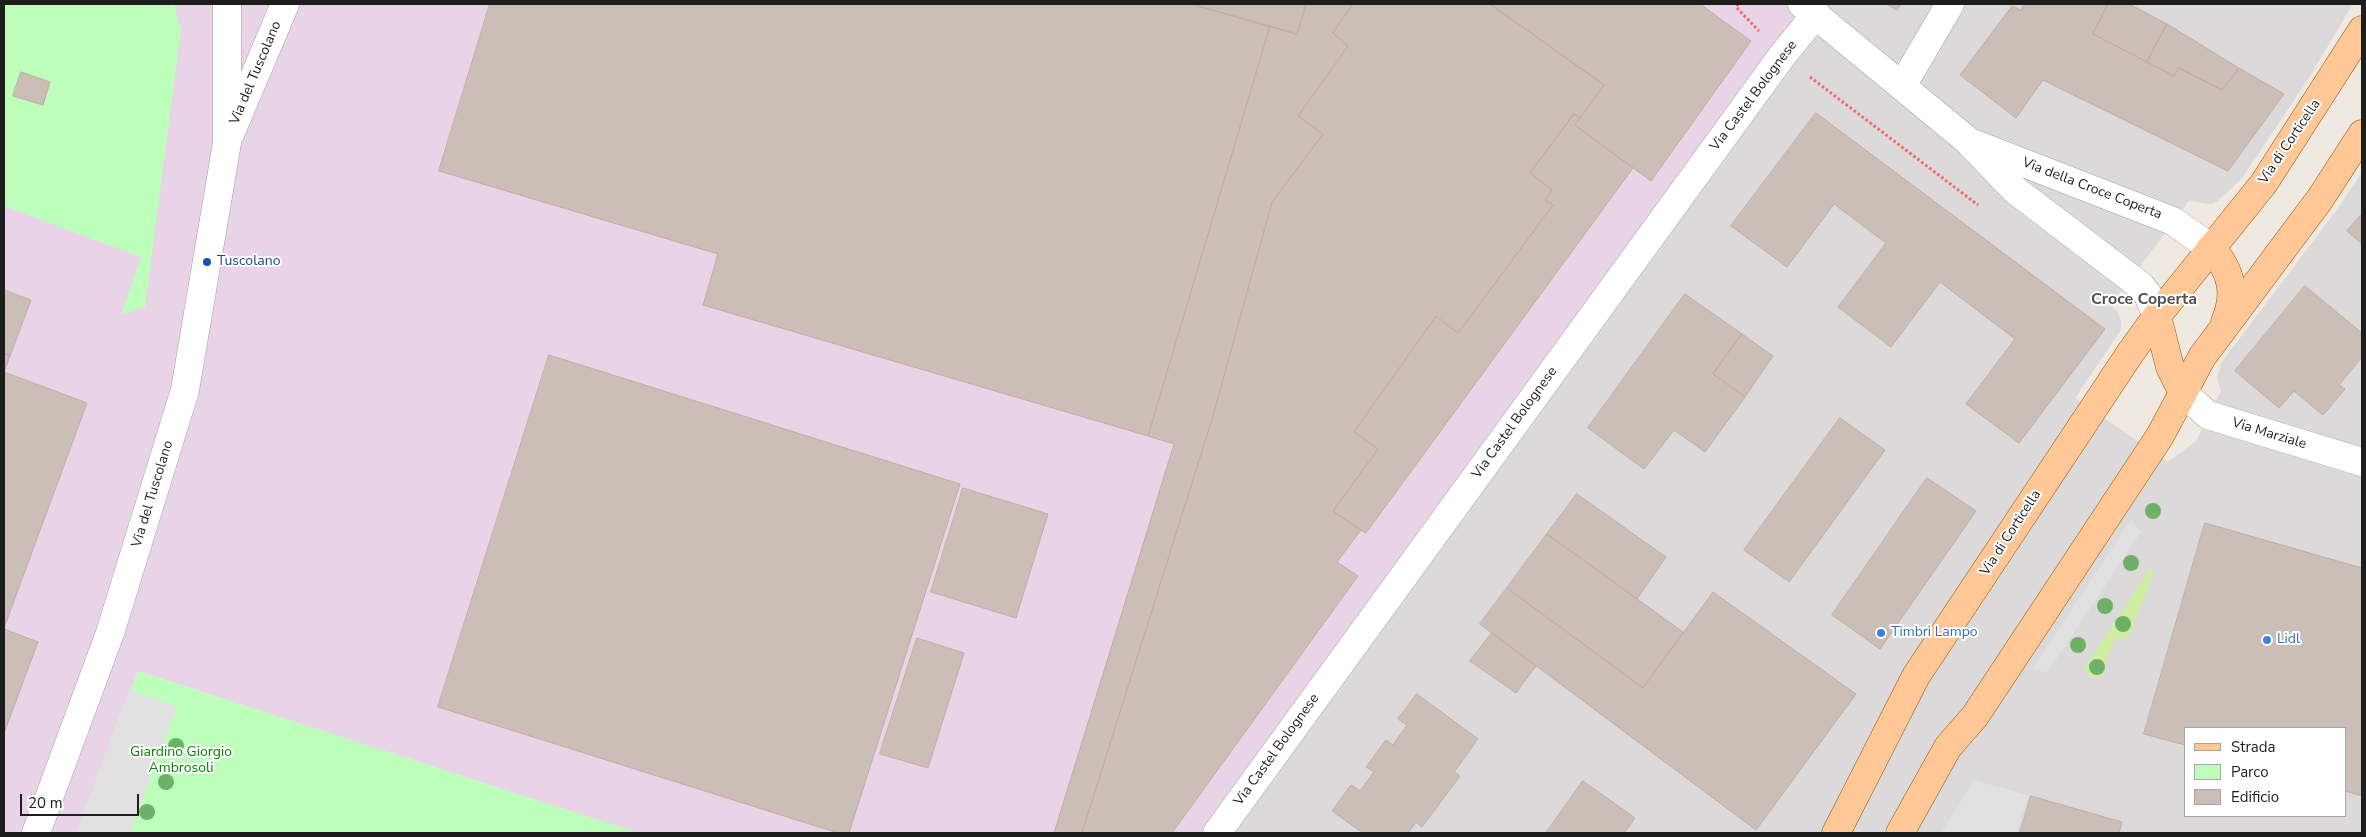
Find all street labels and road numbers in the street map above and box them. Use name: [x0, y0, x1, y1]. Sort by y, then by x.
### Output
street label: Via del Tuscolano: [227, 19, 285, 127]
street label: Via Castel Bolognese: [1707, 37, 1801, 155]
street label: Via di Corticella: [2255, 96, 2325, 188]
street label: Via della Croce Coperta: [2020, 155, 2164, 223]
street label: Via Castel Bolognese: [1469, 364, 1561, 482]
street label: Via Marziale: [2230, 415, 2308, 453]
street label: Via del Tuscolano: [129, 439, 177, 549]
street label: Via di Corticella: [1977, 487, 2045, 579]
street label: Via Castel Bolognese: [1231, 691, 1323, 809]

